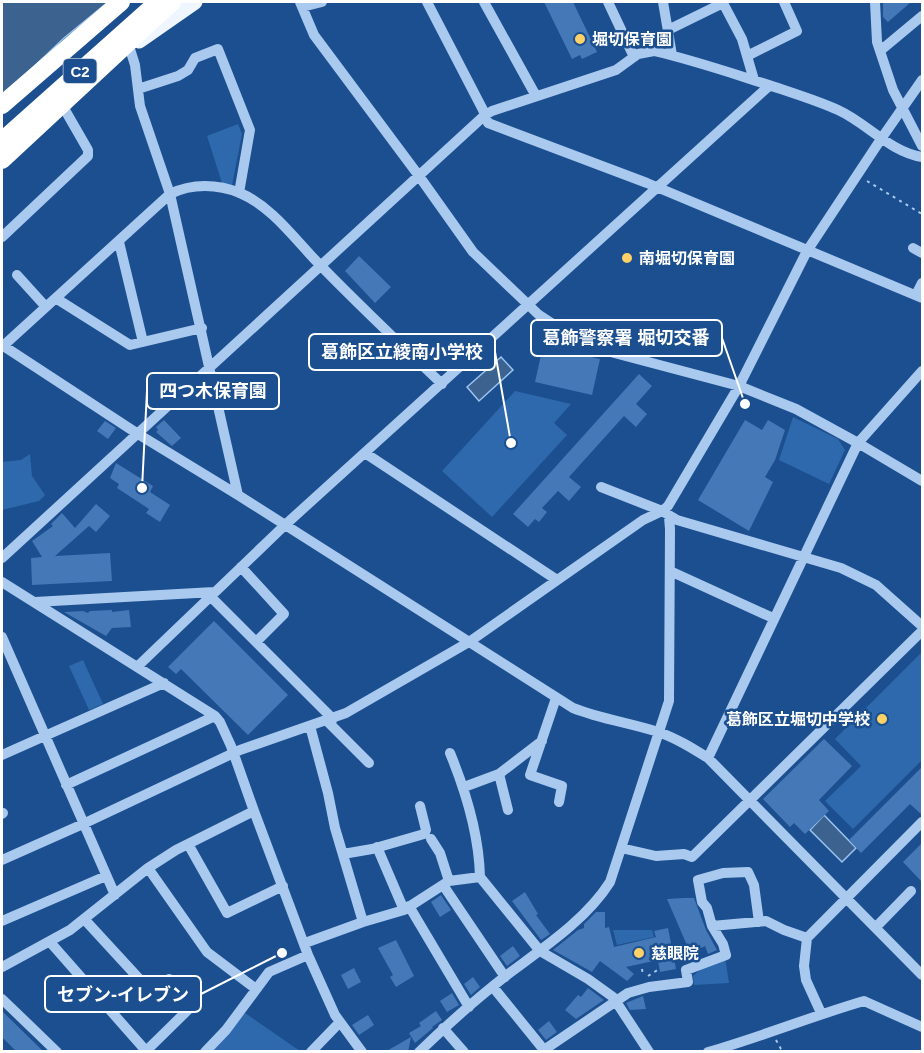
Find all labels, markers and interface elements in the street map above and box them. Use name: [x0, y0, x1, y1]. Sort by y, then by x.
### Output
place label: 堀切保育園: [592, 31, 672, 48]
marker: 堀切保育園: [573, 32, 587, 46]
road number: C2: [64, 59, 97, 83]
place label: 南堀切保育園: [639, 250, 735, 267]
marker: 南堀切保育園: [620, 251, 634, 265]
callout: 葛飾警察署 堀切交番: [531, 320, 722, 356]
text: 葛飾警察署 堀切交番: [542, 328, 710, 348]
callout: 葛飾区立綾南小学校: [309, 334, 495, 370]
text: 葛飾区立綾南小学校: [321, 342, 483, 362]
callout: 四つ木保育園: [147, 373, 279, 409]
text: 四つ木保育園: [159, 381, 267, 401]
place label: 葛飾区立堀切中学校: [726, 711, 870, 728]
marker: 葛飾区立堀切中学校: [875, 712, 889, 726]
place label: 慈眼院: [651, 945, 699, 962]
marker: 慈眼院: [632, 946, 646, 960]
callout: セブン-イレブン: [45, 976, 201, 1012]
text: セブン-イレブン: [57, 985, 189, 1005]

